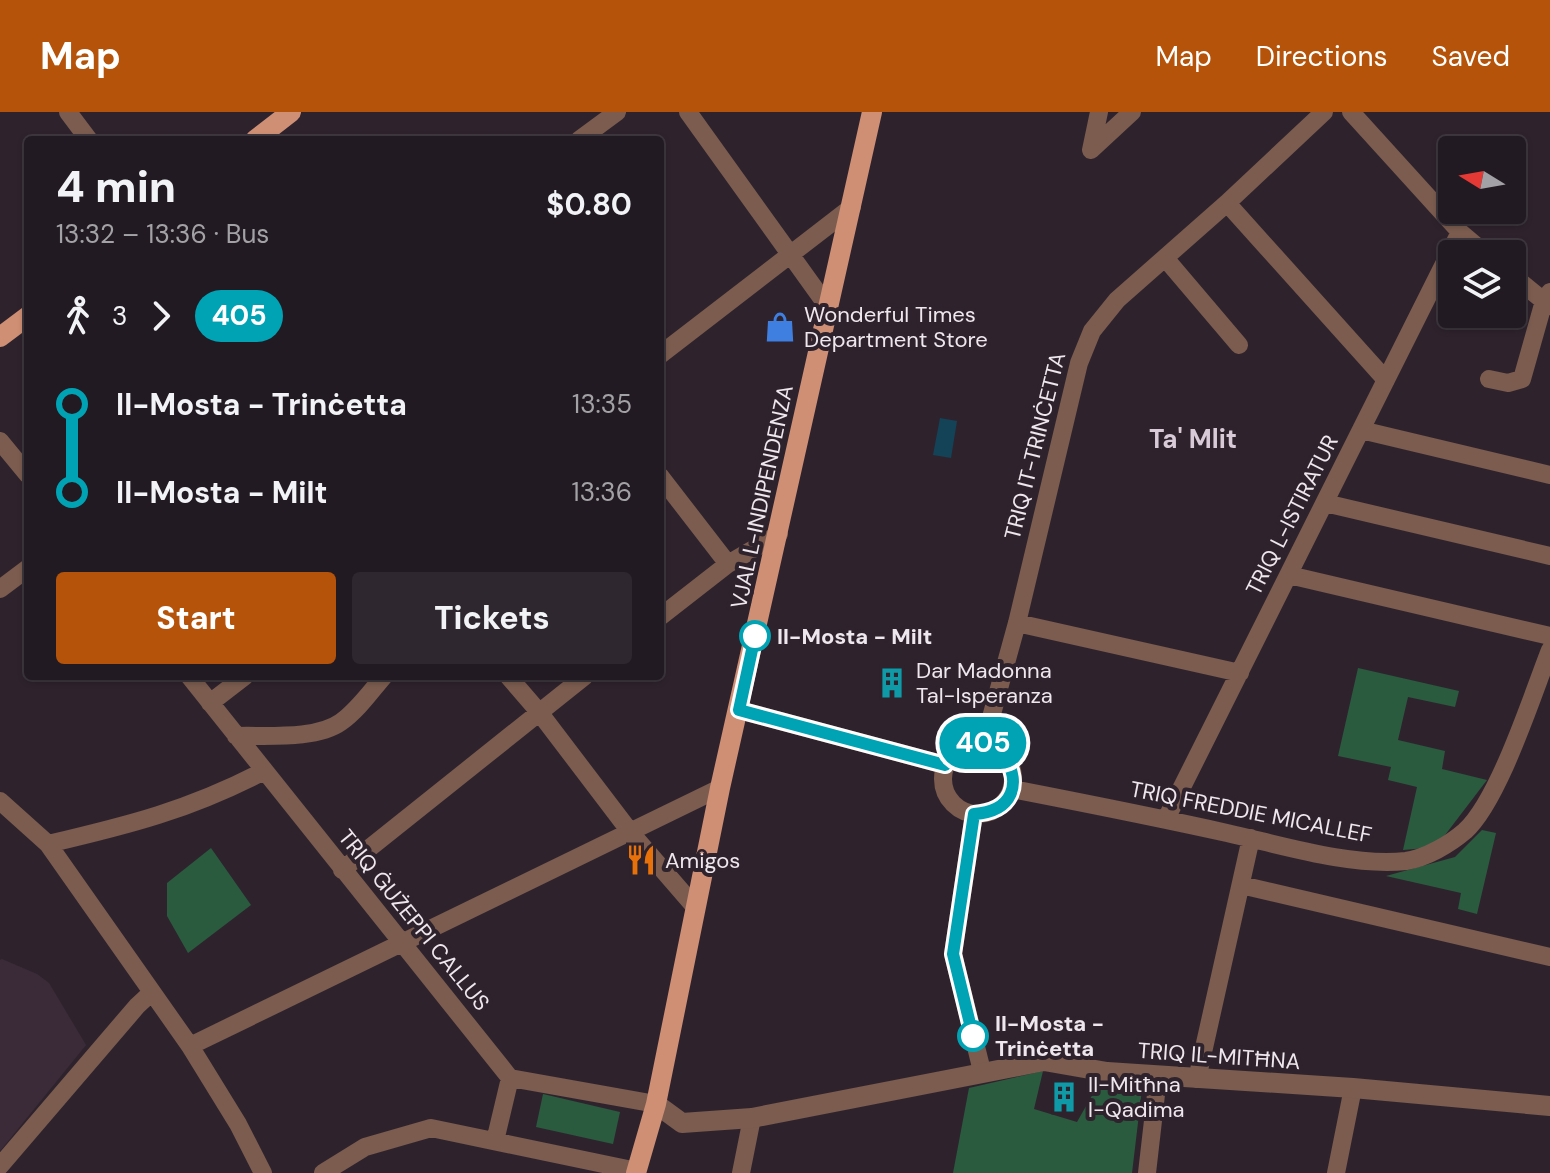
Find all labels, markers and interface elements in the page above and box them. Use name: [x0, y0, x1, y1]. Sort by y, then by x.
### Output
text: Map: [40, 31, 121, 81]
text: Map: [1155, 38, 1212, 75]
text: Directions: [1256, 38, 1388, 75]
text: Saved: [1432, 38, 1510, 75]
north arrow: [1438, 136, 1526, 224]
map controls: [1438, 136, 1526, 328]
text: 4 min: [56, 158, 176, 216]
text: $0.80: [546, 185, 632, 224]
text: 13:32 – 13:36 · Bus: [56, 217, 269, 251]
button: layers: [1438, 240, 1526, 328]
icon: walk: [56, 294, 100, 338]
icon: forward: [139, 294, 183, 338]
text: 405: [211, 297, 267, 334]
text: 3: [112, 299, 127, 333]
place label: Wonderful Times Department Store: [804, 300, 988, 354]
shop icon: Wonderful Times Department Store: [763, 310, 797, 344]
street label: TRIQ IT-TRINĊETTA: [998, 349, 1072, 543]
street label: VJAL L-INDIPENDENZA: [724, 382, 800, 612]
text: Il-Mosta - Trinċetta: [116, 385, 407, 424]
text: 13:35: [572, 387, 632, 421]
district label: Ta' Mlit: [1149, 422, 1237, 456]
street label: TRIQ L-ISTIRATUR: [1239, 430, 1345, 600]
text: Il-Mosta - Milt: [116, 473, 328, 512]
text: 13:36: [572, 475, 632, 509]
button: Start: [56, 572, 336, 664]
button: Tickets: [352, 572, 632, 664]
marker: Il-Mosta - Milt: [740, 621, 770, 651]
place label: Il-Mosta - Milt: [777, 622, 932, 651]
place label: Dar Madonna Tal-Isperanza: [916, 656, 1053, 710]
building icon: Dar Madonna Tal-Isperanza: [875, 666, 909, 700]
line badge: 405: [937, 717, 1029, 769]
text: 405: [955, 724, 1011, 761]
street label: TRIQ FREDDIE MICALLEF: [1128, 774, 1374, 850]
street label: TRIQ ĠUŻEPPI CALLUS: [332, 823, 496, 1017]
restaurant icon: Amigos: [624, 843, 658, 877]
place label: Amigos: [665, 846, 740, 875]
place label: Il-Mosta - Trinċetta: [995, 1009, 1104, 1063]
marker: Il-Mosta - Trinċetta: [958, 1021, 988, 1051]
street label: TRIQ IL-MITĦNA: [1137, 1036, 1301, 1076]
place label: Il-Mitħna l-Qadima: [1088, 1070, 1184, 1124]
building icon: Il-Mitħna l-Qadima: [1047, 1080, 1081, 1114]

